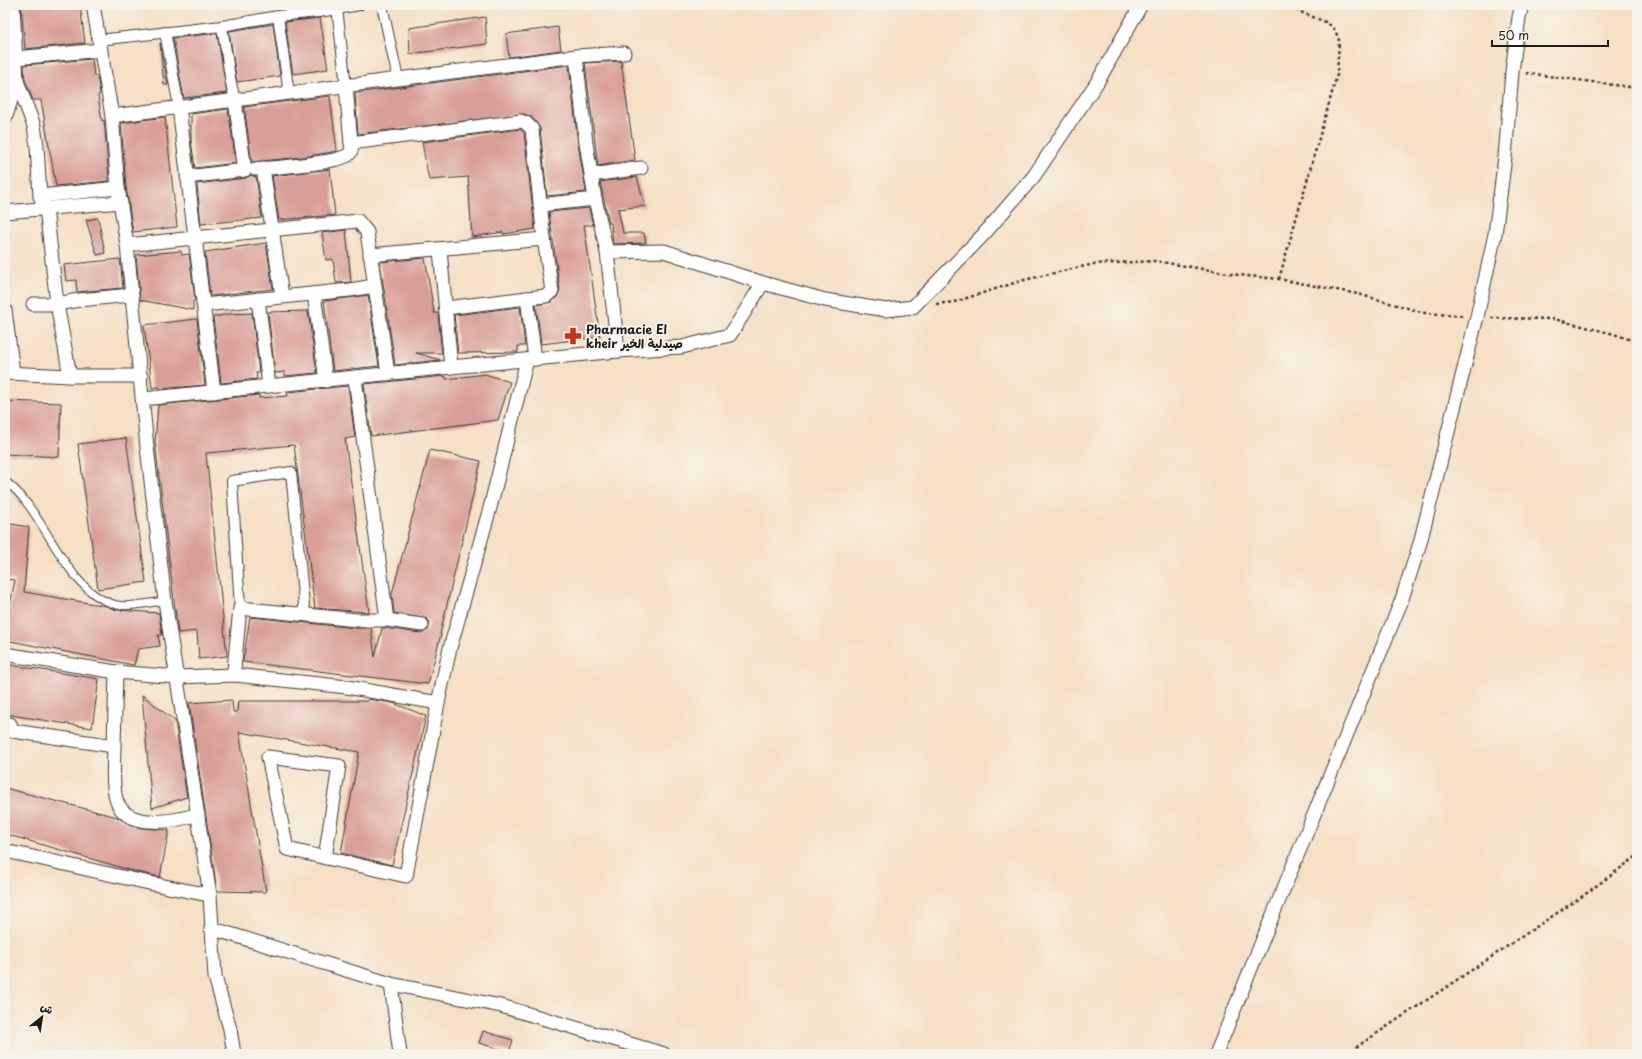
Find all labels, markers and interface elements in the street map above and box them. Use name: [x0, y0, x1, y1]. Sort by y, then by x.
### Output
scale bar: [1492, 22, 1608, 48]
text: 50 m: [1498, 26, 1529, 44]
place label: Pharmacie El kheir صيدلية الخير: [586, 320, 683, 352]
pharmacy icon: Pharmacie El kheir صيدلية الخير: [563, 326, 583, 346]
north arrow: [22, 997, 62, 1037]
text: ش: [38, 998, 57, 1018]

